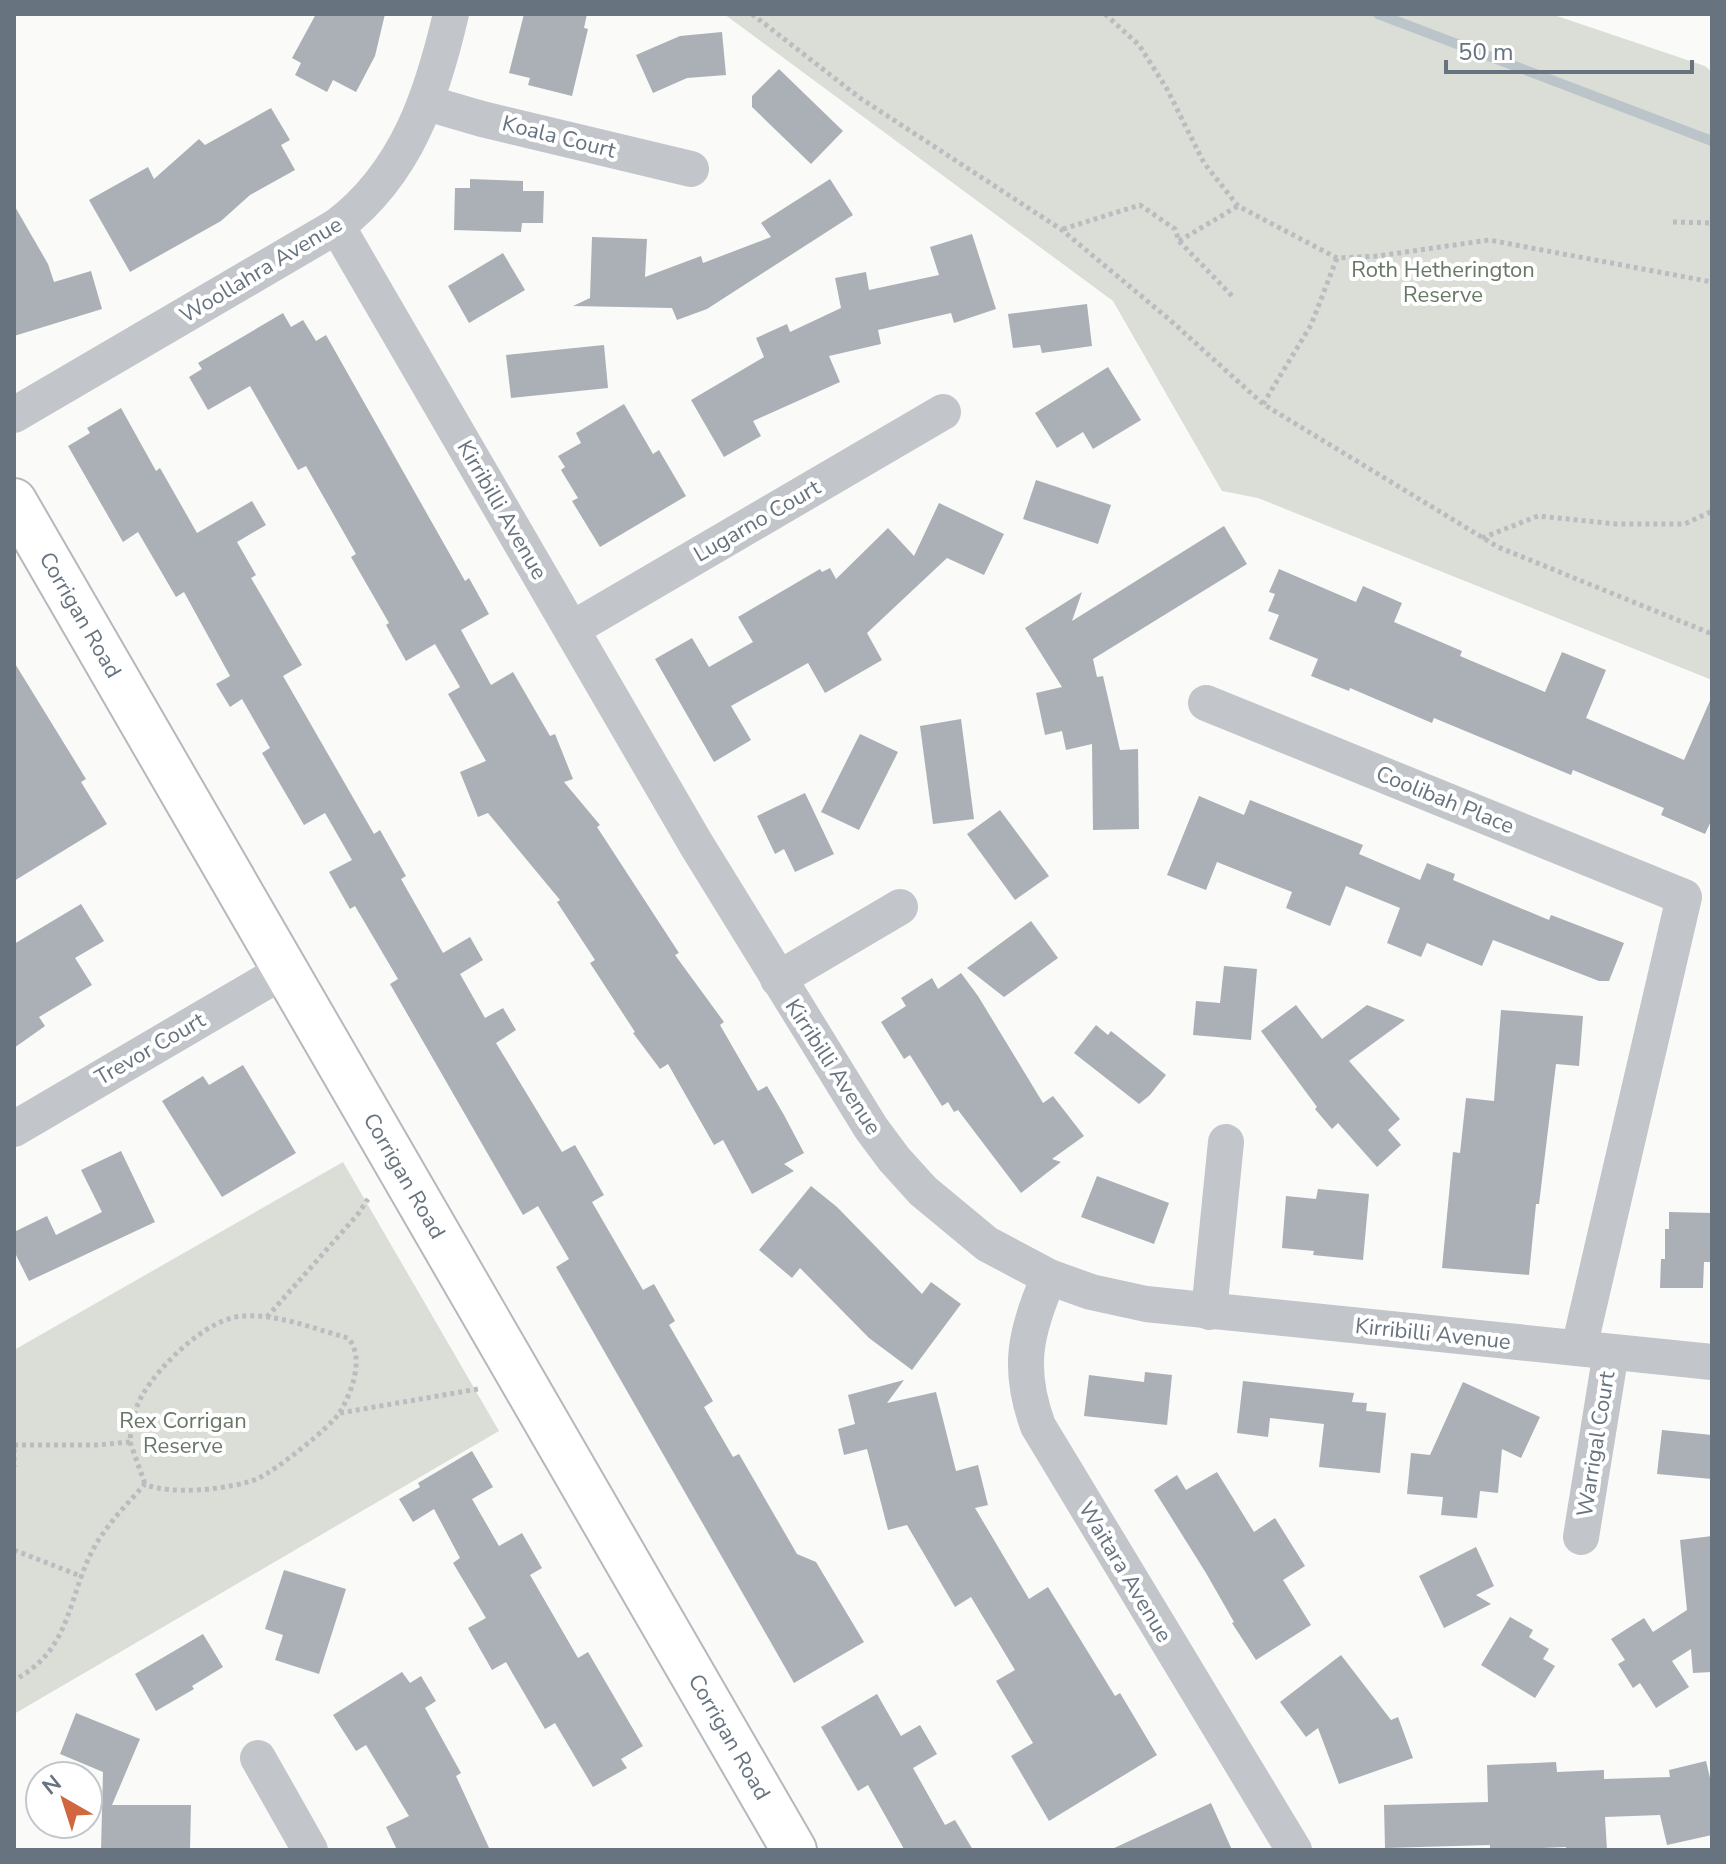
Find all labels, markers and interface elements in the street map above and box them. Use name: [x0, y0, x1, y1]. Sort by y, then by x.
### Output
scale bar: [1446, 24, 1692, 74]
text: 50 m: [1458, 36, 1514, 68]
street label: Koala Court: [499, 108, 619, 166]
street label: Woollahra Avenue: [174, 210, 348, 330]
park label: Roth Hetherington Reserve: [1351, 255, 1535, 310]
street label: Kirribilli Avenue: [450, 435, 554, 585]
street label: Lugarno Court: [688, 472, 826, 569]
street label: Corrigan Road: [32, 546, 128, 684]
street label: Coolibah Place: [1371, 759, 1519, 841]
street label: Kirribilli Avenue: [778, 993, 888, 1141]
street label: Trevor Court: [89, 1005, 211, 1093]
street label: Corrigan Road: [356, 1107, 452, 1245]
street label: Kirribilli Avenue: [1354, 1311, 1512, 1357]
street label: Warrigal Court: [1570, 1369, 1622, 1519]
park label: Rex Corrigan Reserve: [119, 1406, 247, 1461]
street label: Waitara Avenue: [1071, 1496, 1179, 1648]
street label: Corrigan Road: [681, 1668, 777, 1806]
north arrow: [24, 1760, 104, 1840]
text: N: [36, 1768, 68, 1802]

